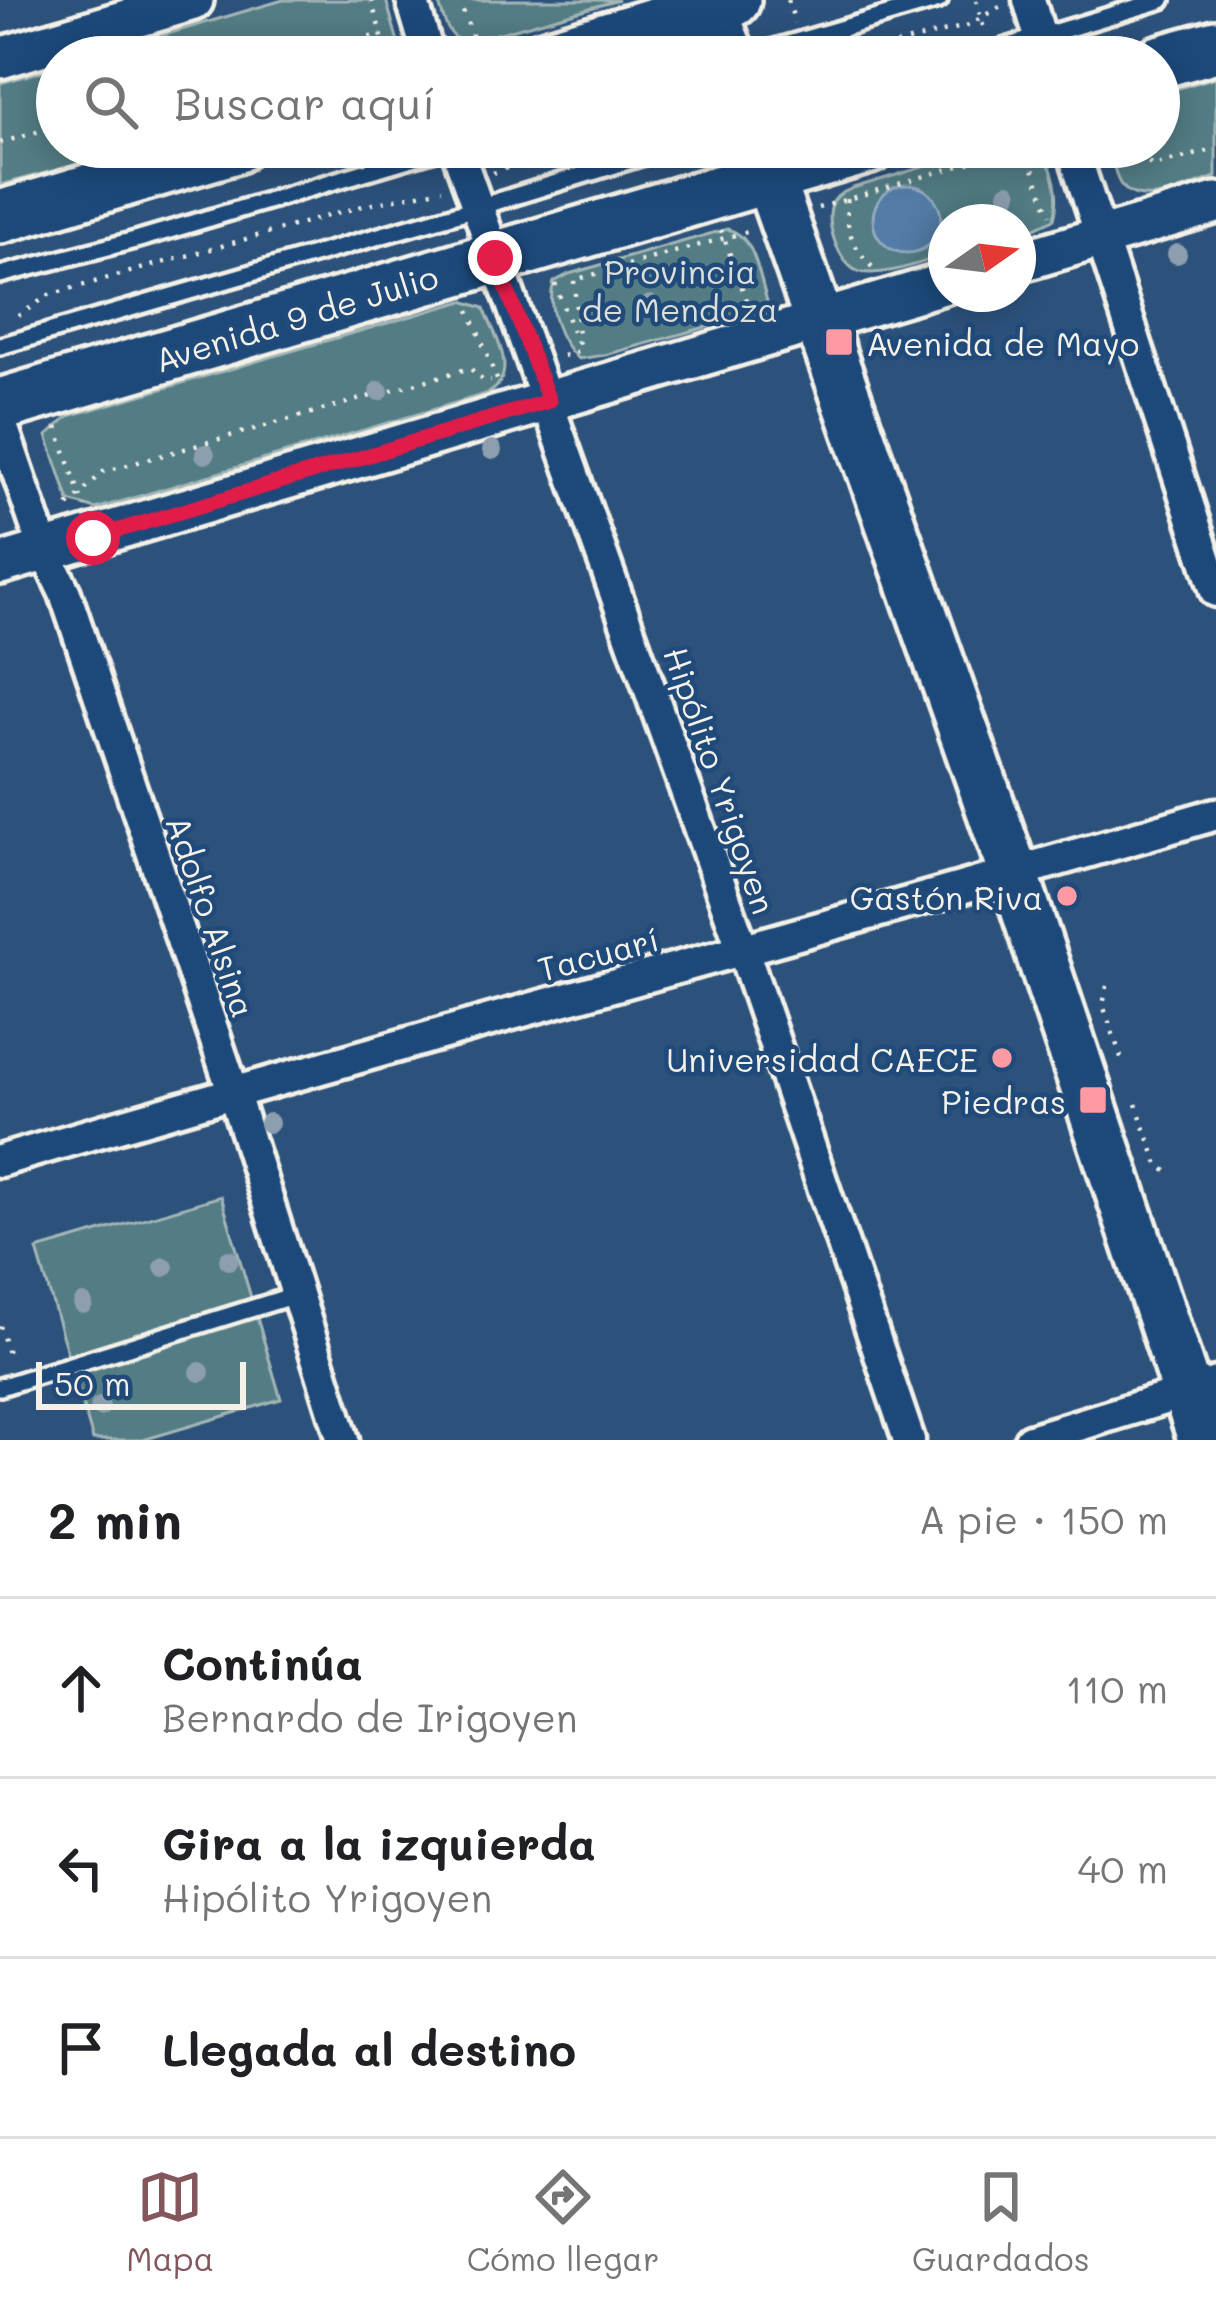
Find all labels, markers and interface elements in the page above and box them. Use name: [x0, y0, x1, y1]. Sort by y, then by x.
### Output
search box: [36, 36, 1180, 168]
icon: search: [78, 69, 144, 135]
text: Buscar aquí: [174, 73, 436, 131]
north arrow: [928, 204, 1036, 312]
route end: [468, 231, 522, 285]
park label: Provincia de Mendoza: [582, 249, 778, 330]
street label: Avenida 9 de Julio: [149, 253, 443, 381]
place label: Avenida de Mayo: [866, 321, 1139, 365]
marker: Avenida de Mayo: [823, 326, 855, 358]
route start: [66, 511, 120, 565]
street label: Hipólito Yrigoyen: [654, 641, 787, 919]
street label: Adolfo Alsina: [157, 809, 267, 1023]
place label: Gastón Riva: [850, 875, 1043, 918]
marker: Gastón Riva: [1054, 883, 1080, 909]
street label: Tacuarí: [533, 916, 663, 990]
place label: Universidad CAECE: [666, 1037, 978, 1080]
marker: Universidad CAECE: [989, 1045, 1015, 1071]
place label: Piedras: [941, 1079, 1066, 1122]
marker: Piedras: [1077, 1084, 1109, 1116]
scale bar: [36, 1356, 246, 1409]
text: 50 m: [54, 1361, 130, 1404]
text: 2 min: [48, 1485, 182, 1552]
text: A pie · 150 m: [919, 1493, 1168, 1544]
text: Continúa: [162, 1633, 363, 1691]
icon: ahead: [48, 1655, 114, 1721]
text: 110 m: [1066, 1662, 1168, 1713]
text: Bernardo de Irigoyen: [162, 1691, 578, 1742]
text: Gira a la izquierda: [162, 1813, 596, 1871]
icon: left: [48, 1835, 114, 1901]
text: 40 m: [1077, 1842, 1168, 1893]
text: Hipólito Yrigoyen: [162, 1871, 492, 1922]
icon: arrive: [48, 2015, 114, 2081]
text: Llegada al destino: [162, 2019, 576, 2077]
tab: Mapa: [126, 2164, 214, 2279]
tab: Cómo llegar: [467, 2164, 659, 2279]
tab: Guardados: [912, 2164, 1090, 2279]

